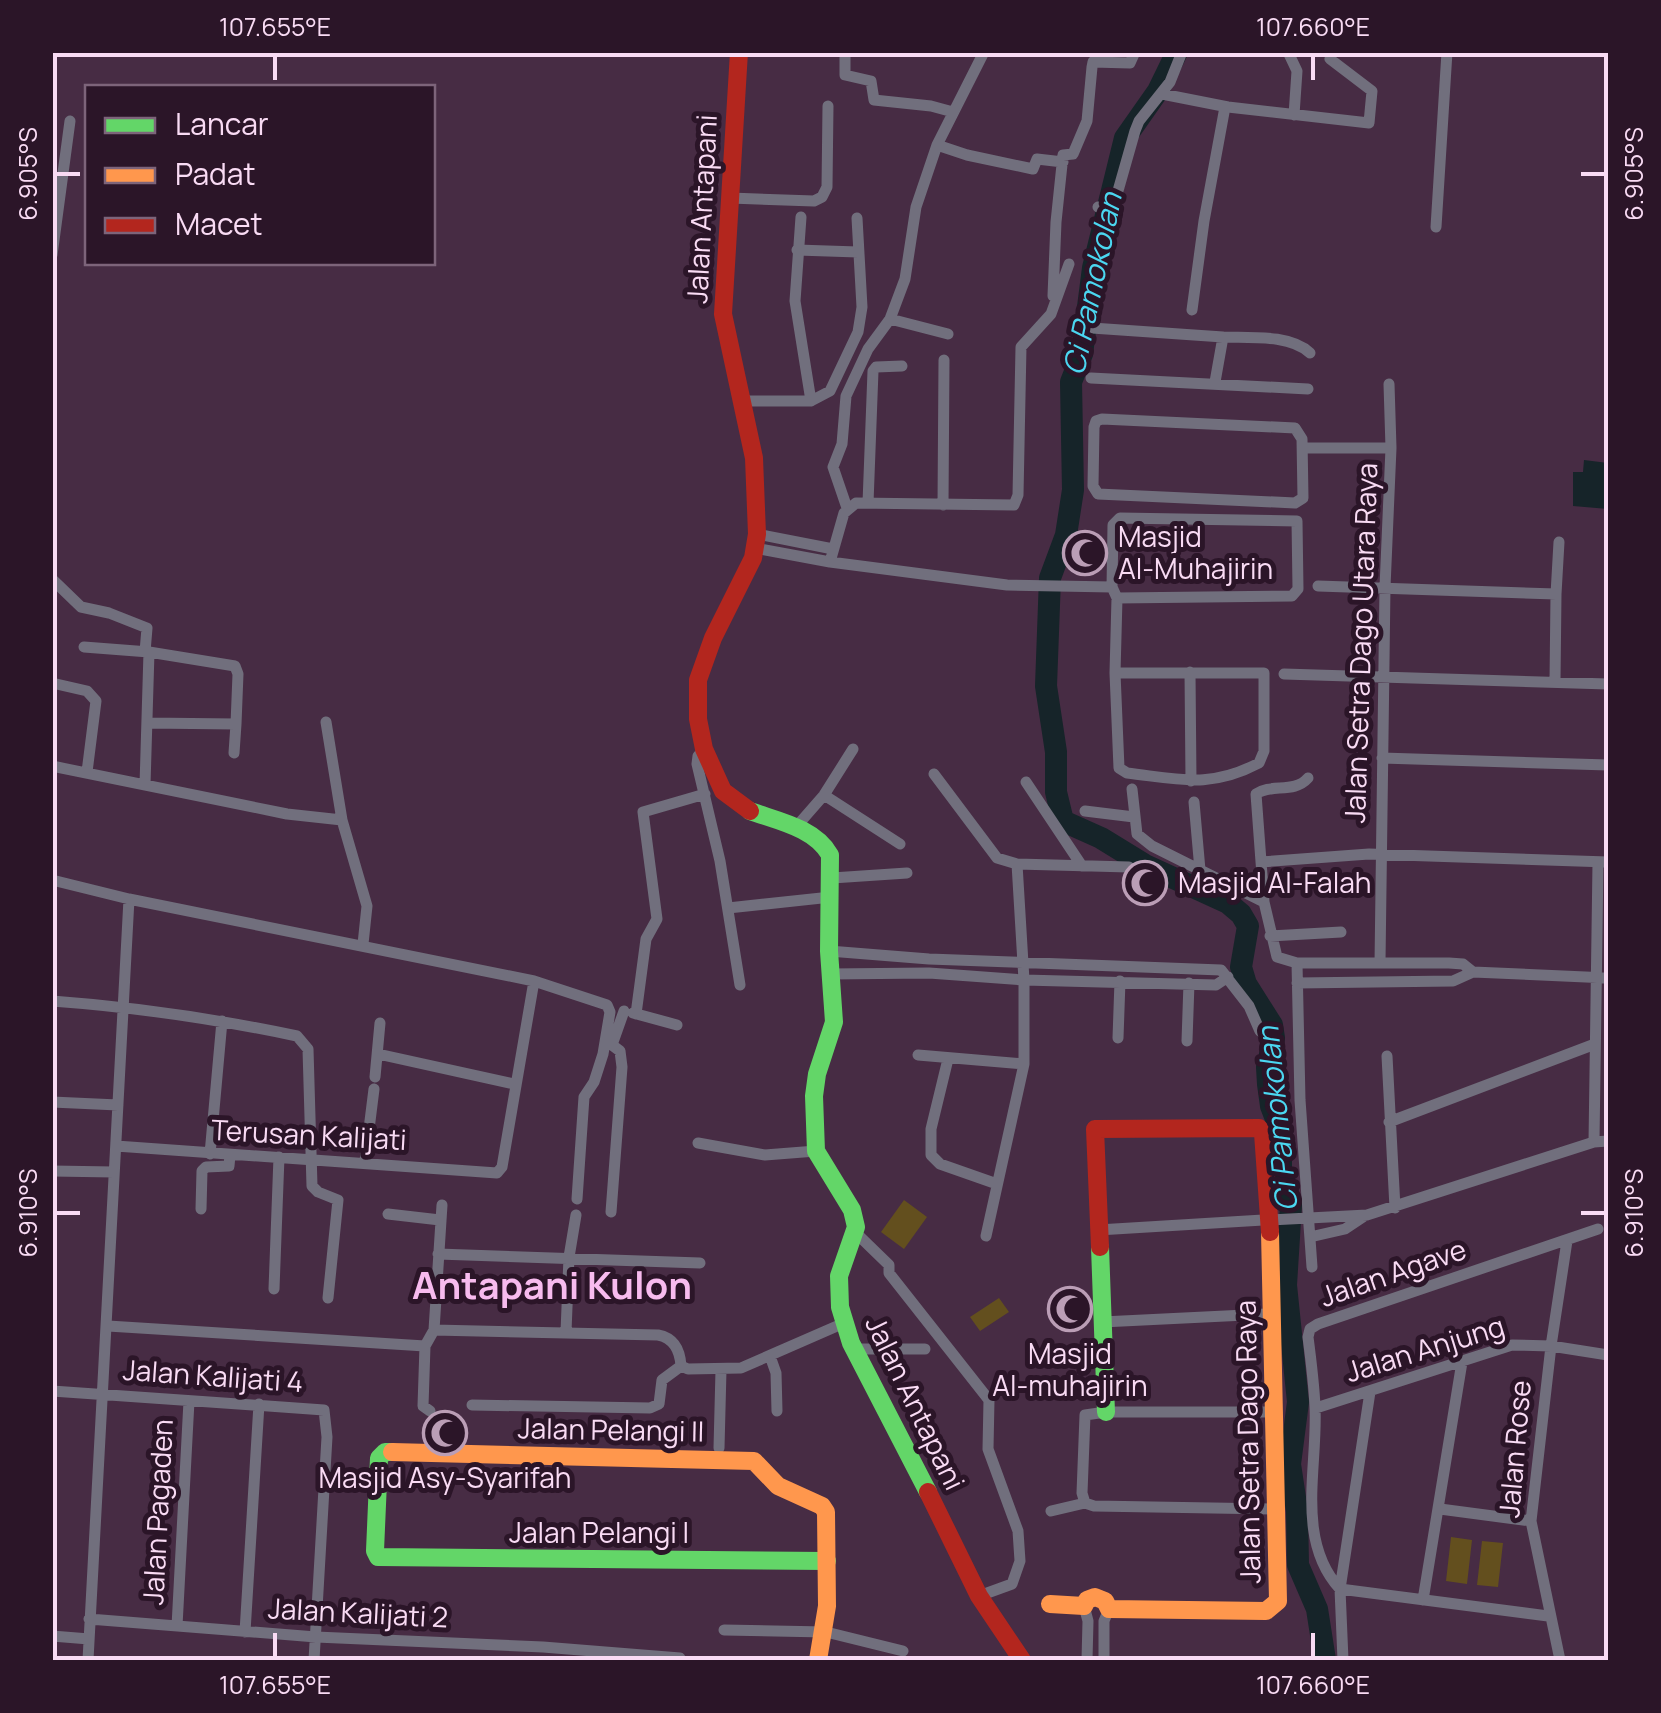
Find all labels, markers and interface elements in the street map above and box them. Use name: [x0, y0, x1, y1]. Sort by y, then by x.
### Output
text: 107.655°E: [219, 9, 331, 44]
text: 107.660°E: [1256, 9, 1370, 44]
legend: [85, 85, 435, 265]
text: Lancar: [175, 103, 269, 144]
street label: Jalan Antapani: [677, 113, 725, 304]
text: 6.905°S: [10, 127, 45, 221]
text: 6.905°S: [1616, 127, 1651, 221]
text: Padat: [175, 153, 256, 194]
water label: Ci Pamokolan: [1052, 188, 1131, 379]
text: Macet: [175, 203, 263, 244]
street label: Jalan Setra Dago Utara Raya: [1335, 462, 1385, 824]
place label: Masjid Al-Muhajirin: [1118, 517, 1273, 587]
mosque icon: Masjid Al-Muhajirin: [1062, 530, 1108, 576]
mosque icon: Masjid Al-Falah: [1122, 860, 1168, 906]
place label: Masjid Al-Falah: [1178, 863, 1371, 901]
water label: Ci Pamokolan: [1246, 1024, 1307, 1214]
street label: Terusan Kalijati: [210, 1110, 408, 1158]
text: 6.910°S: [10, 1168, 45, 1258]
text: 6.910°S: [1616, 1168, 1651, 1258]
street label: Jalan Agave: [1315, 1229, 1471, 1315]
district label: Antapani Kulon: [412, 1258, 692, 1310]
mosque icon: Masjid Al-muhajirin: [1047, 1286, 1093, 1332]
street label: Jalan Setra Dago Raya: [1226, 1300, 1268, 1584]
street label: Jalan Anjung: [1341, 1306, 1509, 1390]
street label: Jalan Antapani: [857, 1309, 974, 1496]
place label: Masjid Al-muhajirin: [992, 1334, 1148, 1404]
street label: Jalan Kalijati 4: [122, 1350, 304, 1400]
street label: Jalan Rose: [1489, 1379, 1539, 1519]
street label: Jalan Pelangi II: [517, 1408, 705, 1450]
mosque icon: Masjid Asy-Syarifah: [422, 1410, 468, 1456]
street label: Jalan Pagaden: [133, 1418, 181, 1606]
place label: Masjid Asy-Syarifah: [318, 1458, 572, 1496]
street label: Jalan Pelangi I: [509, 1513, 689, 1551]
street label: Jalan Kalijati 2: [267, 1588, 449, 1636]
text: 107.655°E: [219, 1667, 331, 1702]
text: 107.660°E: [1256, 1667, 1370, 1702]

